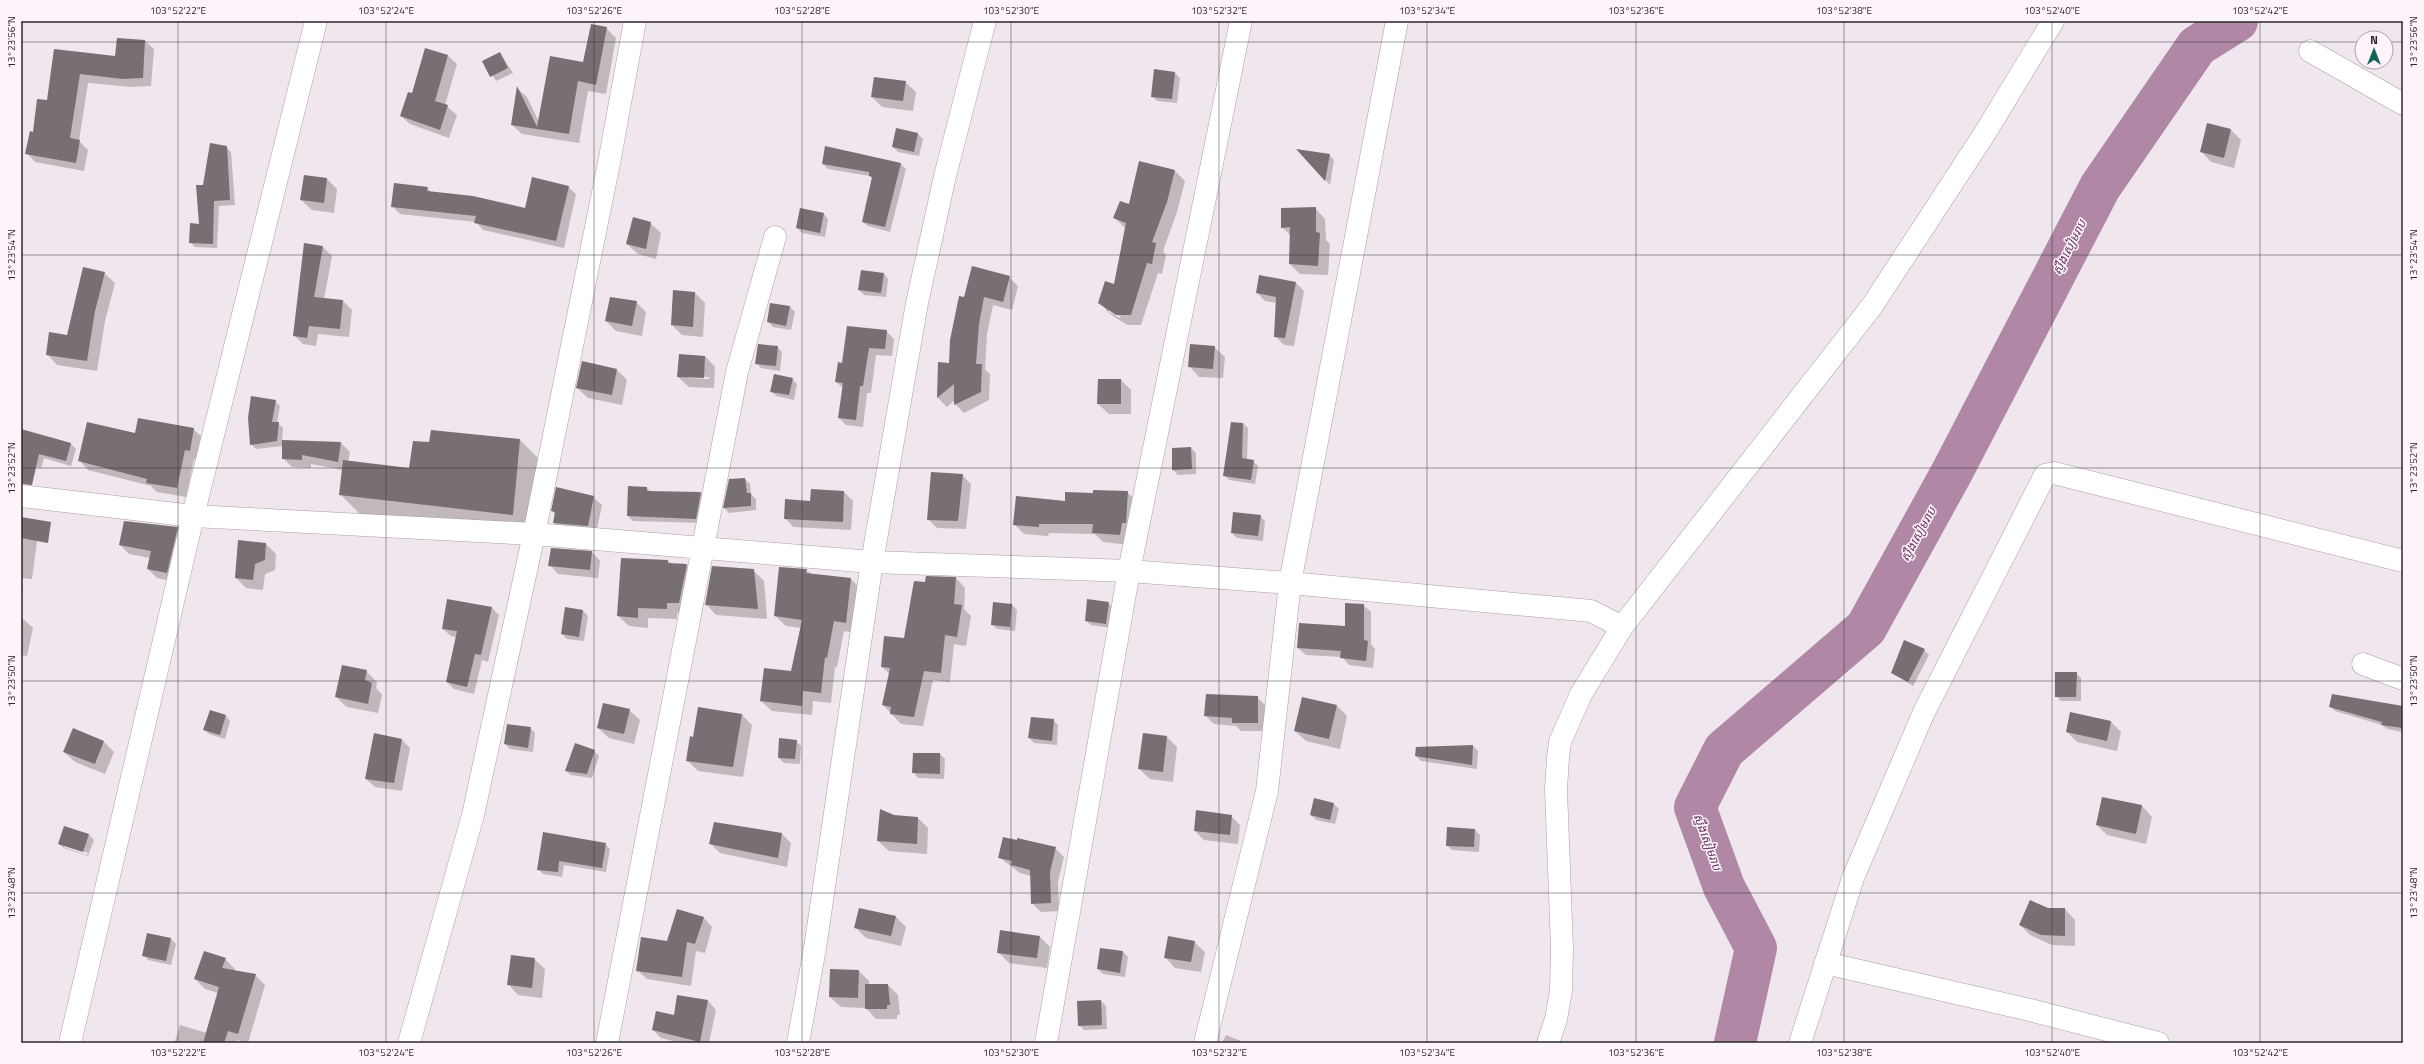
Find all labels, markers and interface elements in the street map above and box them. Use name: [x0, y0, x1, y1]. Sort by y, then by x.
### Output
text: 103°52'22"E: [150, 3, 207, 18]
text: 103°52'24"E: [358, 3, 415, 18]
text: 103°52'26"E: [566, 3, 623, 18]
text: 103°52'28"E: [774, 3, 831, 18]
text: 103°52'30"E: [983, 3, 1040, 18]
text: 103°52'32"E: [1191, 3, 1248, 18]
text: 103°52'34"E: [1399, 3, 1456, 18]
text: 103°52'36"E: [1608, 3, 1665, 18]
text: 103°52'38"E: [1816, 3, 1873, 18]
text: 103°52'40"E: [2024, 3, 2081, 18]
text: 103°52'42"E: [2232, 3, 2289, 18]
text: 13°23'56"N: [4, 16, 19, 68]
text: 13°23'56"N: [2406, 16, 2421, 68]
north arrow: [2354, 30, 2394, 70]
text: N: [2370, 32, 2378, 48]
water label: ស្ទឹងសៀមរាប: [2047, 215, 2092, 278]
text: 13°23'54"N: [4, 229, 19, 281]
text: 13°23'54"N: [2406, 229, 2421, 281]
text: 13°23'52"N: [4, 442, 19, 494]
text: 13°23'52"N: [2406, 442, 2421, 494]
water label: ស្ទឹងសៀមរាប: [1895, 502, 1941, 565]
text: 13°23'50"N: [4, 655, 19, 707]
text: 13°23'50"N: [2406, 655, 2421, 707]
water label: ស្ទឹងសៀមរាប: [1689, 811, 1728, 874]
text: 13°23'48"N: [4, 867, 19, 919]
text: 13°23'48"N: [2406, 867, 2421, 919]
text: 103°52'22"E: [150, 1045, 207, 1060]
text: 103°52'24"E: [358, 1045, 415, 1060]
text: 103°52'26"E: [566, 1045, 623, 1060]
text: 103°52'28"E: [774, 1045, 831, 1060]
text: 103°52'30"E: [983, 1045, 1040, 1060]
text: 103°52'32"E: [1191, 1045, 1248, 1060]
text: 103°52'34"E: [1399, 1045, 1456, 1060]
text: 103°52'36"E: [1608, 1045, 1665, 1060]
text: 103°52'38"E: [1816, 1045, 1873, 1060]
text: 103°52'40"E: [2024, 1045, 2081, 1060]
text: 103°52'42"E: [2232, 1045, 2289, 1060]

